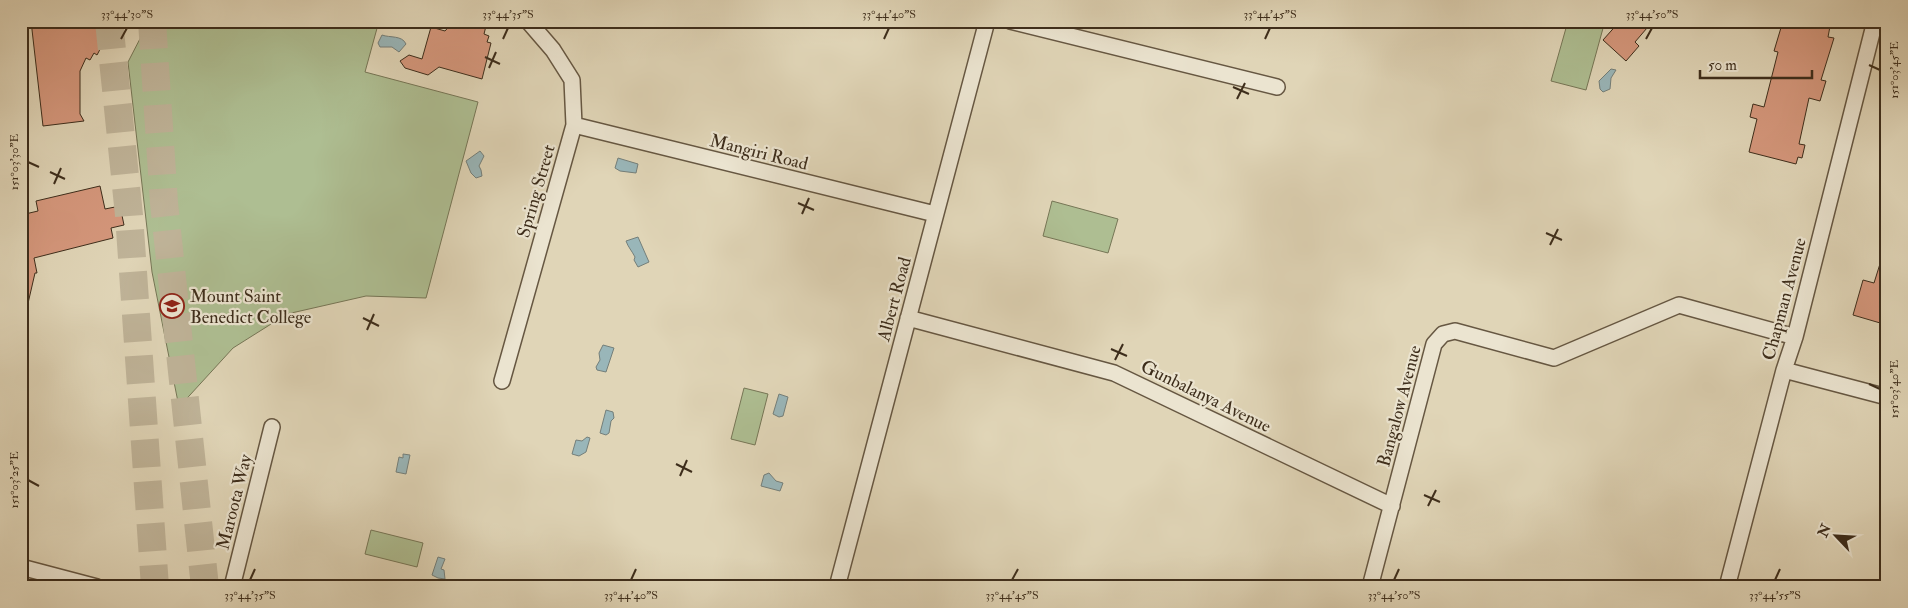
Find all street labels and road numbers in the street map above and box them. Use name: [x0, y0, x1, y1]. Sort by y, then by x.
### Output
street label: Mangiri Road: [707, 129, 811, 176]
street label: Spring Street: [512, 142, 561, 240]
street label: Chapman Avenue: [1757, 235, 1812, 363]
street label: Albert Road: [872, 254, 917, 345]
street label: Bangalow Avenue: [1372, 342, 1427, 469]
street label: Gunbalanya Avenue: [1137, 355, 1275, 438]
street label: Maroota Way: [212, 451, 258, 552]

